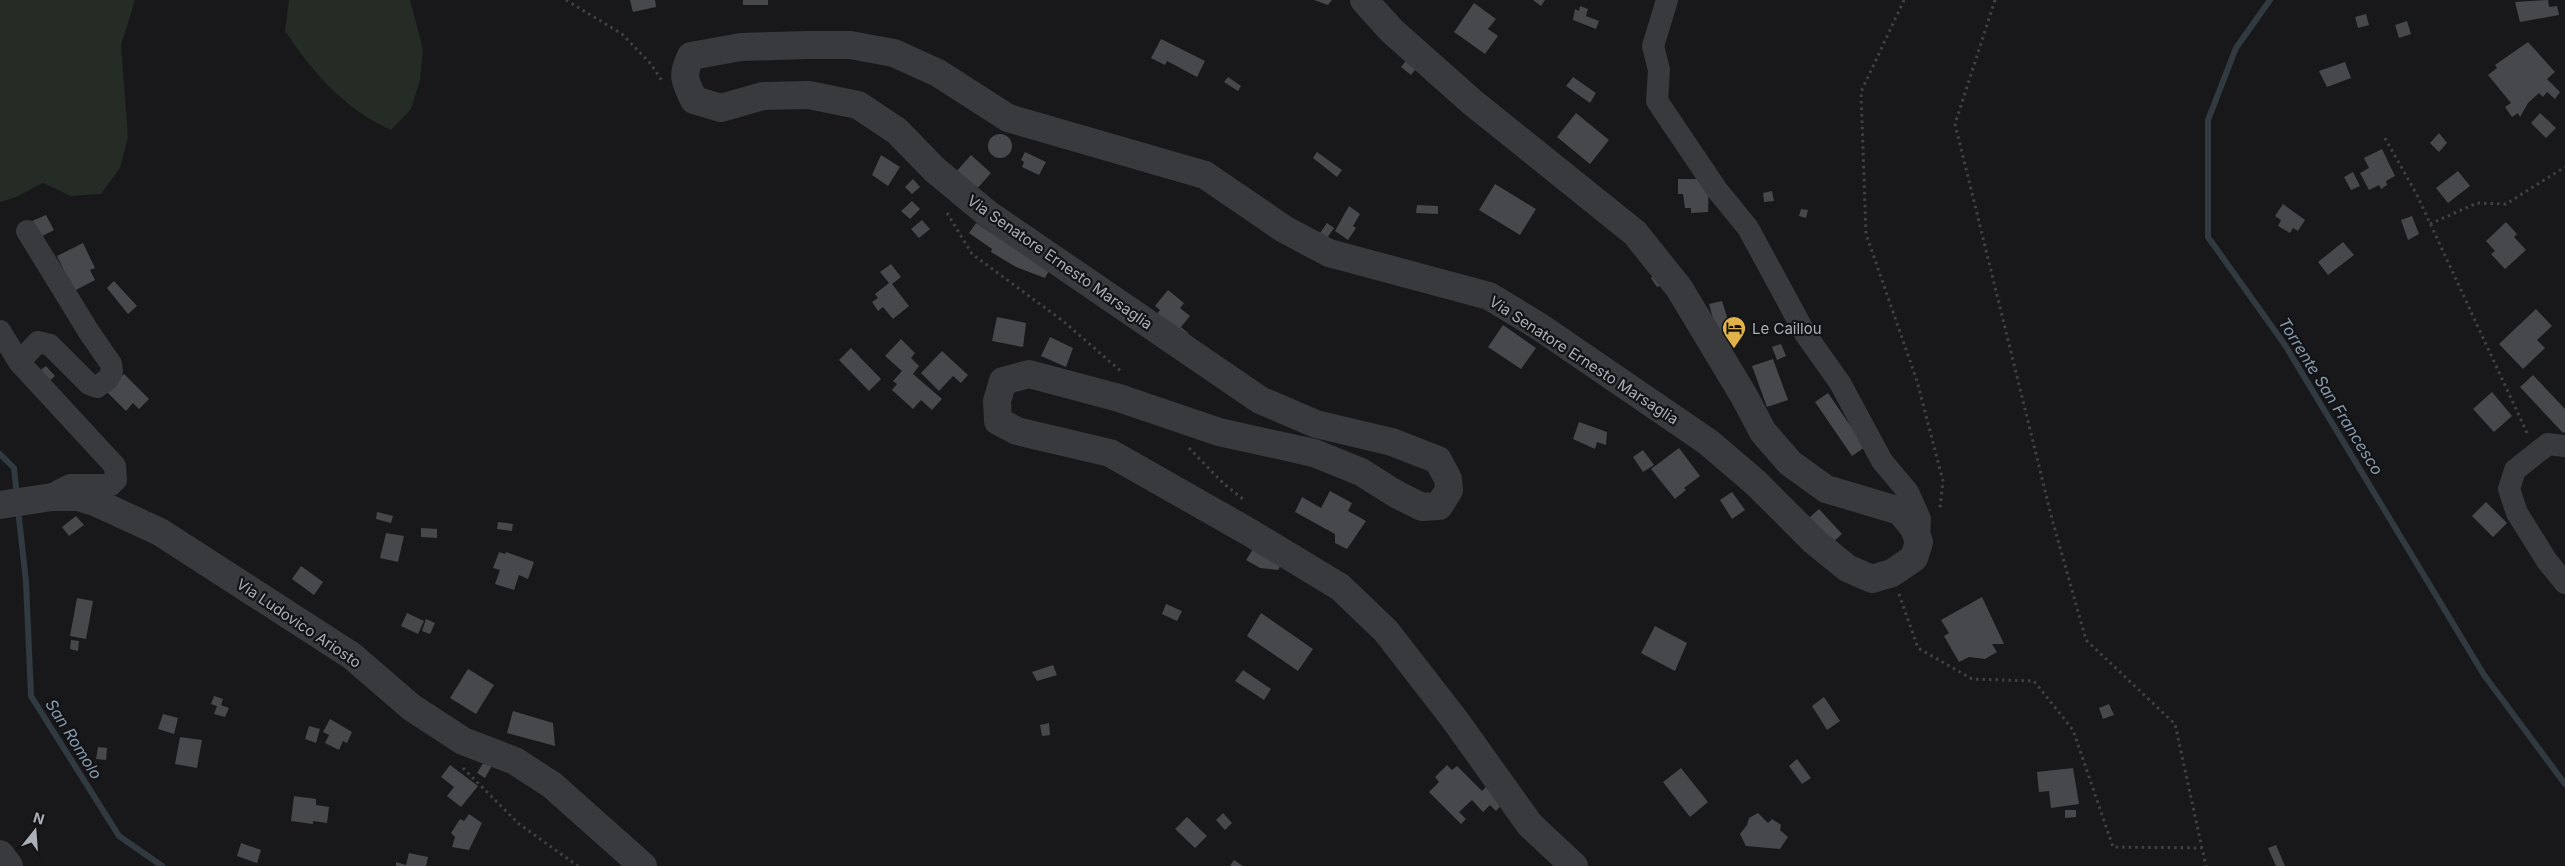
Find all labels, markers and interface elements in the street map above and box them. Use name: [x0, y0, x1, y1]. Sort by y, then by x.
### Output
street label: Via Senatore Ernesto Marsaglia: [964, 191, 1156, 333]
street label: Via Senatore Ernesto Marsaglia: [1486, 292, 1682, 428]
water label: Torrente San Francesco: [2274, 314, 2388, 478]
hotel icon: Le Caillou: [1721, 315, 1747, 349]
place label: Le Caillou: [1752, 319, 1822, 338]
street label: Via Ludovico Ariosto: [233, 574, 365, 672]
water label: San Romolo: [41, 695, 107, 783]
north arrow: [10, 806, 60, 856]
text: N: [31, 808, 47, 828]

